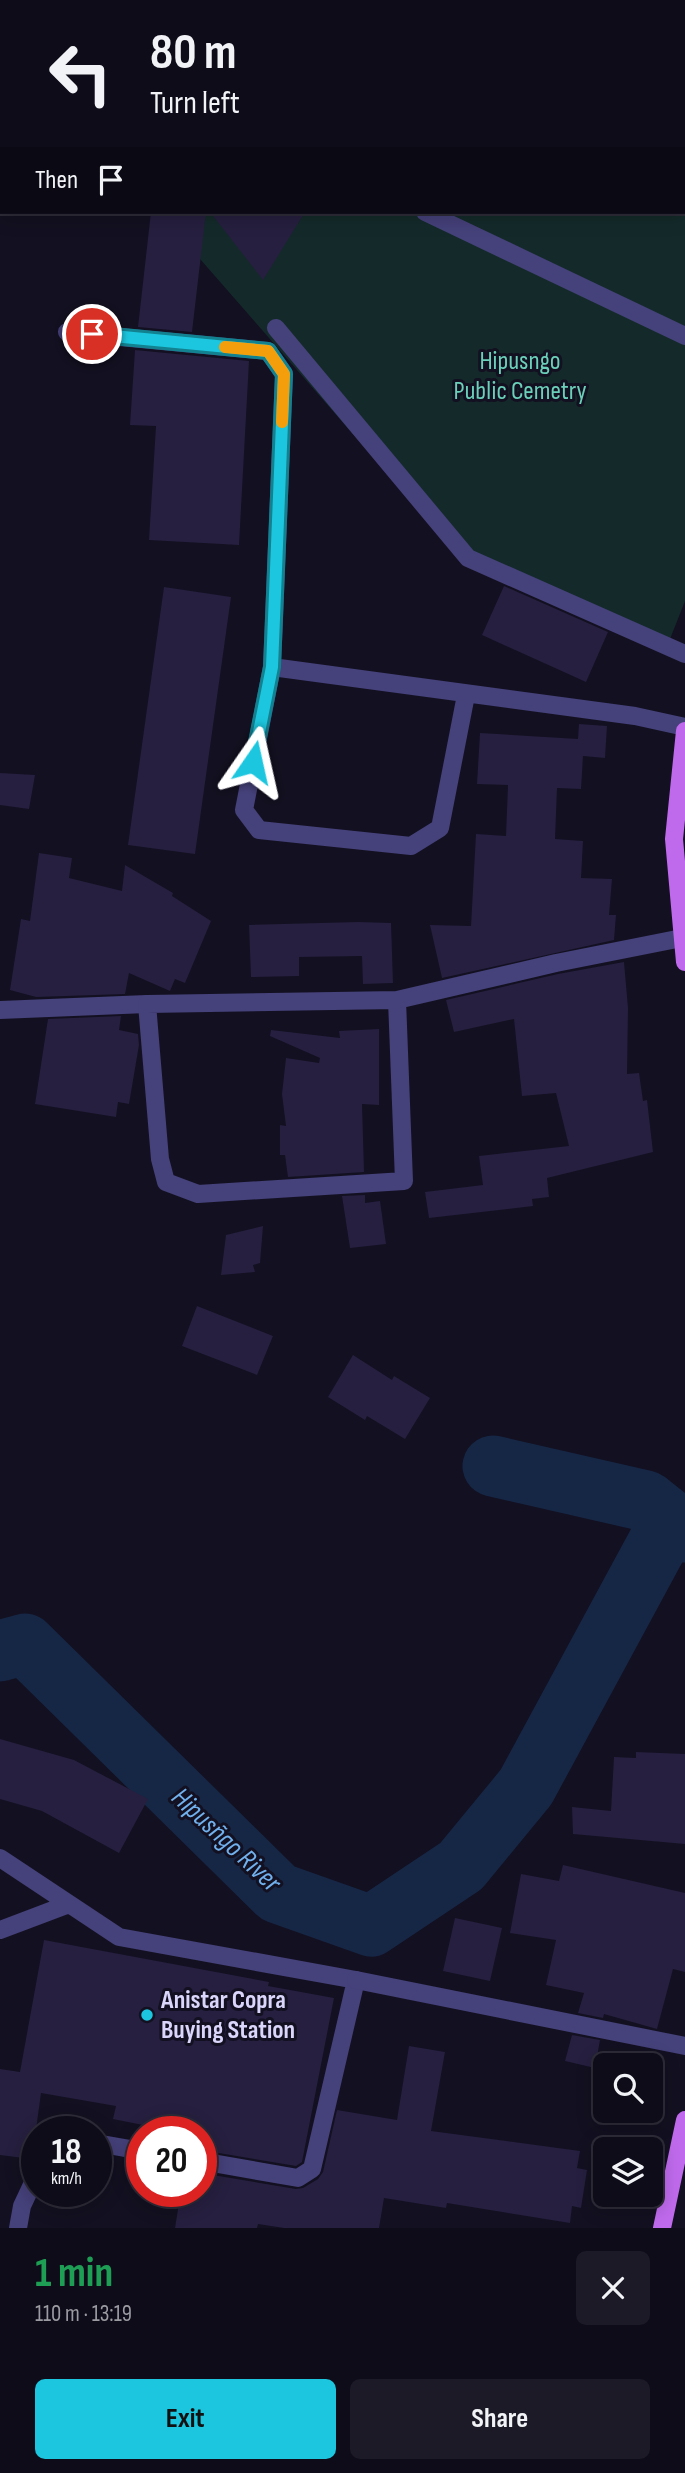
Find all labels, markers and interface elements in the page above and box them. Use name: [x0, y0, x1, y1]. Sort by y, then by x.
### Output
text: 80 m: [150, 24, 237, 83]
icon: left: [35, 28, 126, 119]
text: Turn left: [150, 84, 240, 123]
icon: arrive: [92, 161, 130, 199]
text: Then: [35, 165, 78, 196]
pin: [62, 304, 122, 364]
icon: arrive: [73, 315, 111, 353]
park label: Hipusngo Public Cemetry: [454, 346, 586, 407]
position arrow: [216, 725, 290, 799]
water label: Hipusñgo River: [165, 1781, 288, 1900]
place label: Anistar Copra Buying Station: [160, 1985, 295, 2046]
marker: Anistar Copra Buying Station: [139, 2007, 155, 2023]
map controls: [593, 2053, 663, 2207]
button: search: [593, 2053, 663, 2123]
speed limit sign: 20: [126, 2116, 217, 2207]
text: 18: [51, 2131, 82, 2174]
button: layers: [593, 2137, 663, 2207]
text: km/h: [51, 2168, 82, 2189]
text: 1 min: [35, 2248, 113, 2299]
button: close: [576, 2251, 650, 2325]
text: 110 m · 13:19: [35, 2300, 132, 2328]
button: Exit: [35, 2379, 336, 2459]
button: Share: [350, 2379, 650, 2459]

